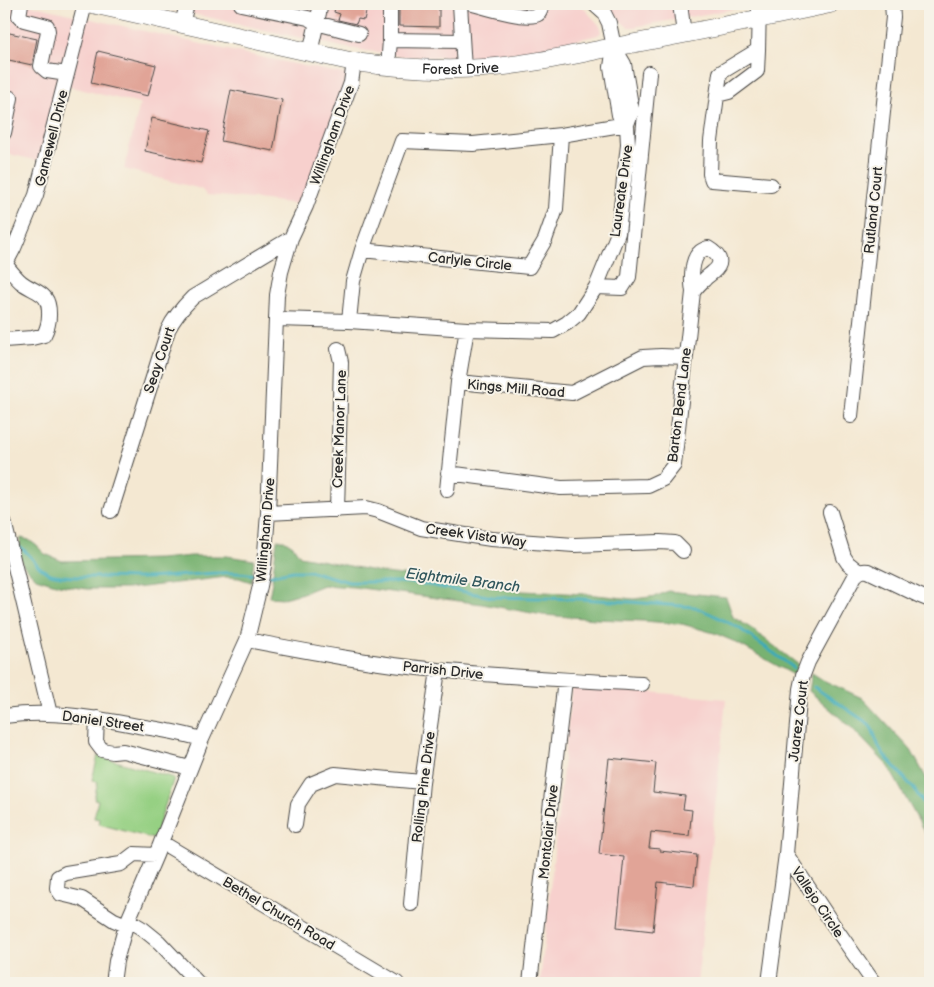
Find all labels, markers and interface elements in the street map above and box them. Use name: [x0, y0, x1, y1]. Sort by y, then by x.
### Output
street label: Forest Drive: [421, 59, 500, 78]
street label: Willingham Drive: [307, 83, 358, 187]
street label: Gamewell Drive: [31, 88, 72, 188]
street label: Laureate Drive: [607, 144, 636, 238]
street label: Rutland Court: [860, 165, 887, 255]
street label: Carlyle Circle: [427, 249, 513, 274]
street label: Seay Court: [140, 324, 179, 396]
street label: Barton Bend Lane: [664, 347, 695, 463]
street label: Creek Manor Lane: [329, 370, 350, 488]
street label: Kings Mill Road: [466, 376, 566, 401]
street label: Willingham Drive: [252, 477, 279, 583]
street label: Creek Vista Way: [424, 520, 528, 551]
water label: Eightmile Branch: [405, 564, 521, 597]
street label: Parrish Drive: [402, 658, 484, 683]
street label: Juarez Court: [785, 679, 812, 763]
street label: Daniel Street: [61, 707, 146, 736]
street label: Rolling Pine Drive: [408, 730, 439, 844]
street label: Montclair Drive: [535, 784, 562, 880]
street label: Vallejo Circle: [788, 864, 847, 941]
street label: Bethel Church Road: [219, 873, 338, 954]

